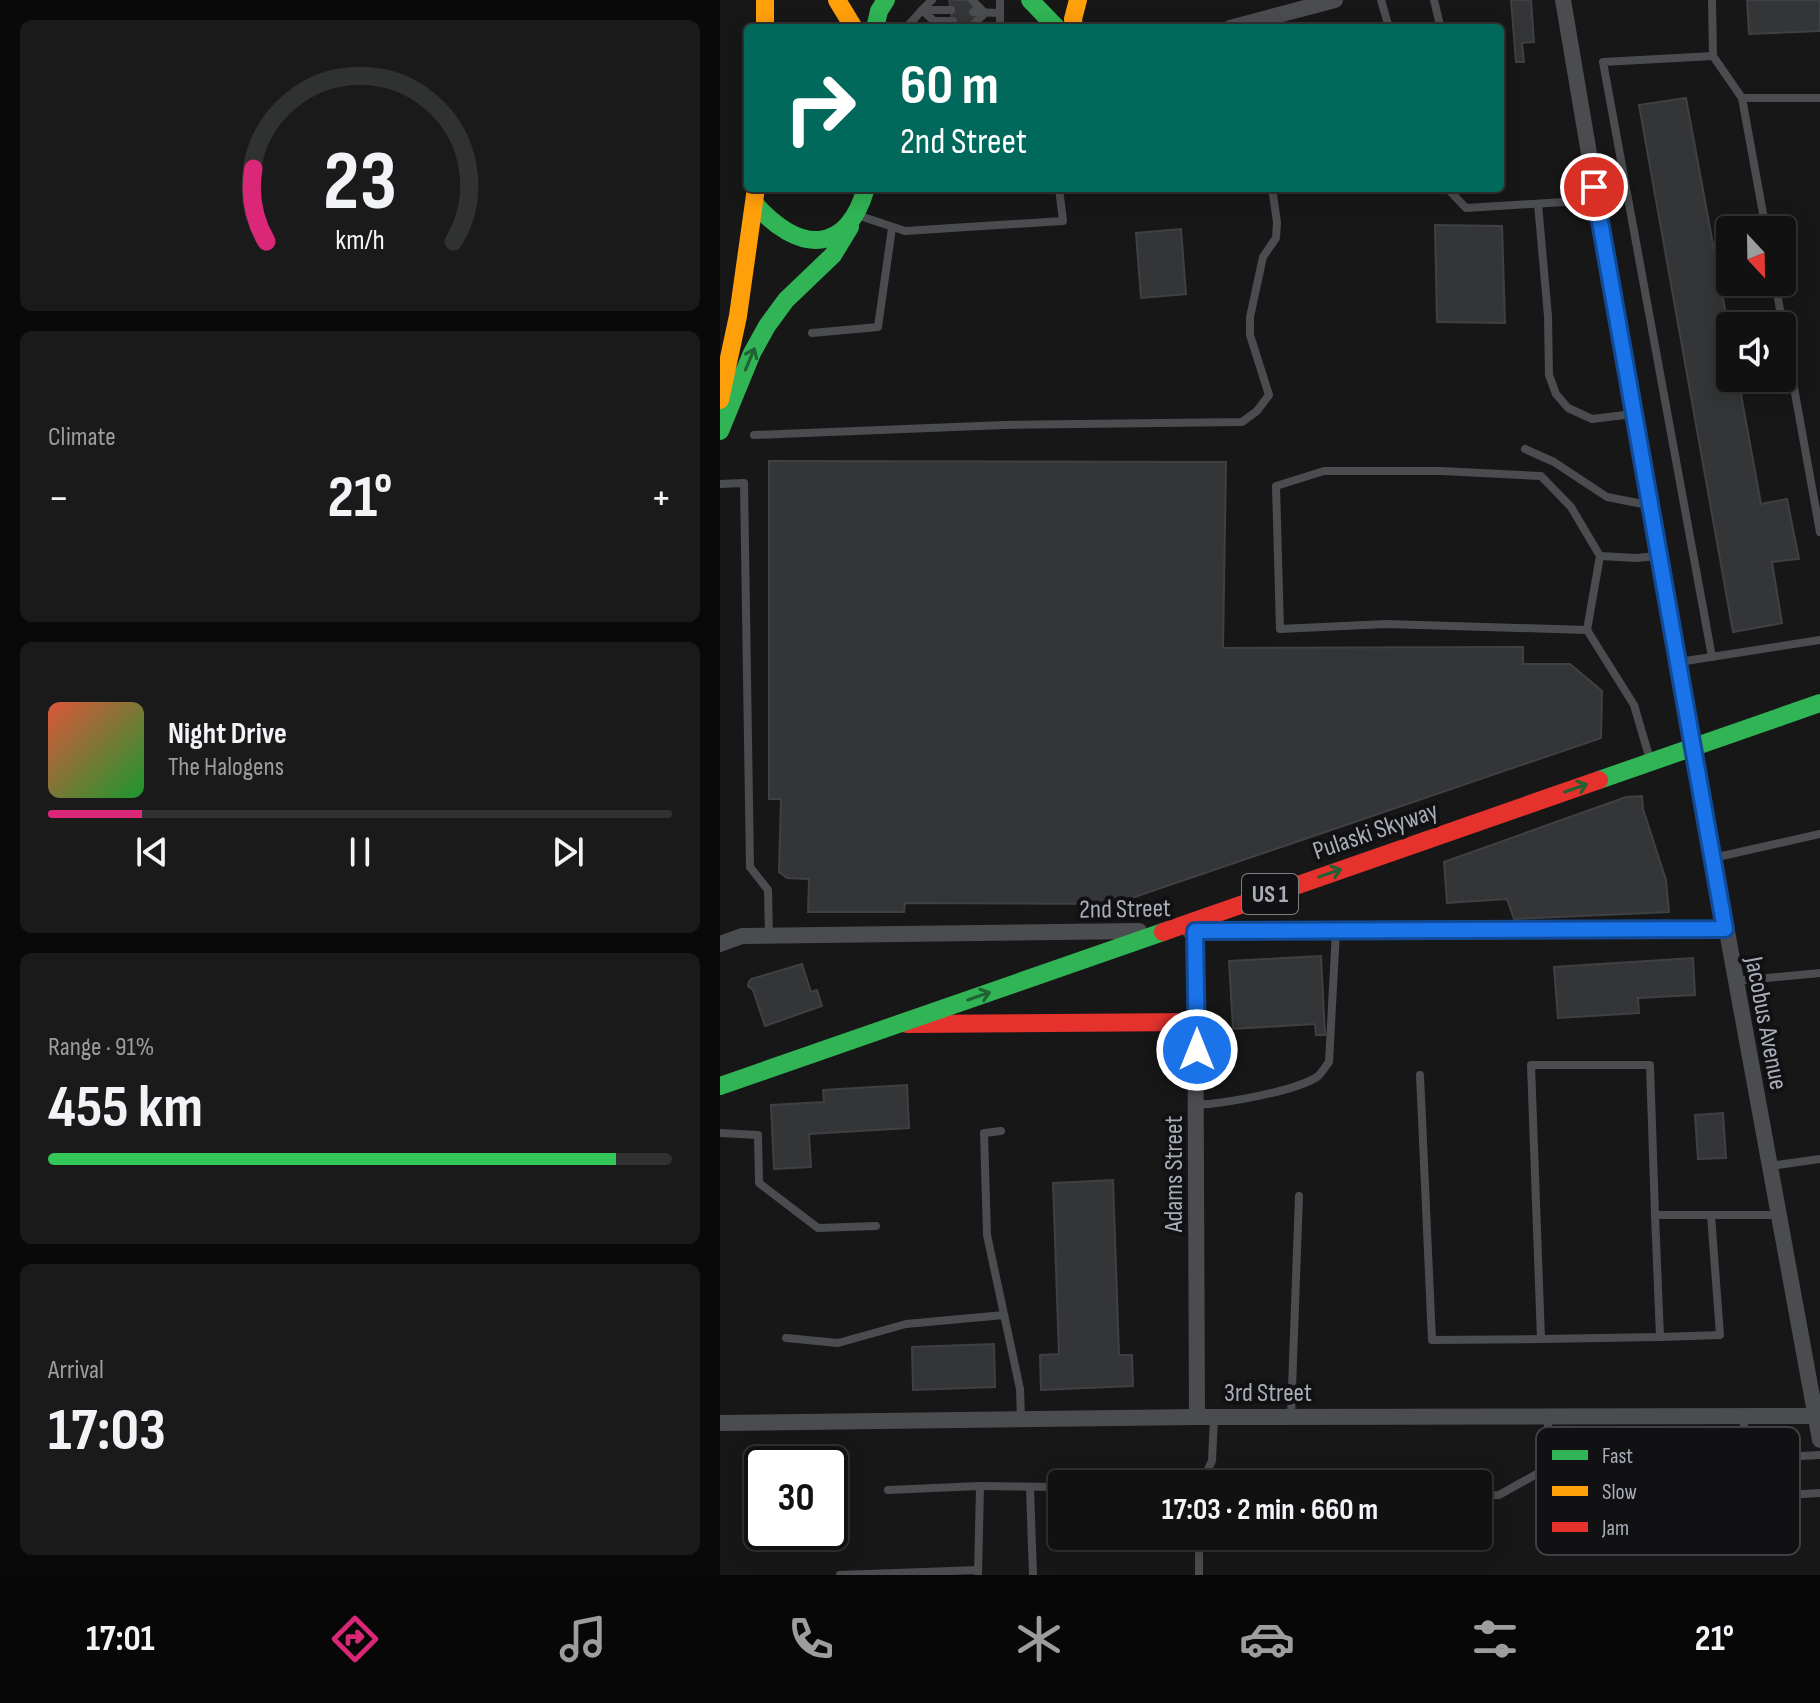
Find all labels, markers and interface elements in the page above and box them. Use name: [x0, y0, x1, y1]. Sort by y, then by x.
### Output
text: 60 m: [900, 53, 999, 120]
icon: right: [768, 56, 872, 160]
text: 2nd Street: [900, 121, 1027, 164]
text: 23: [323, 132, 397, 232]
pin: [1560, 153, 1628, 221]
icon: arrive: [1572, 165, 1616, 209]
north arrow: [1716, 216, 1796, 296]
map controls: [1716, 216, 1796, 392]
text: km/h: [335, 223, 385, 258]
button: sound: [1716, 312, 1796, 392]
one-way arrow: [744, 347, 759, 372]
text: Climate: [48, 422, 116, 453]
text: 21°: [327, 462, 393, 534]
text: −: [48, 472, 70, 525]
text: +: [650, 472, 672, 525]
text: Night Drive: [168, 716, 287, 752]
text: The Halogens: [168, 752, 284, 783]
one-way arrow: [1563, 779, 1588, 794]
street label: Pulaski Skyway: [1309, 796, 1442, 867]
icon: previous: [130, 830, 174, 874]
icon: pause: [338, 830, 382, 874]
icon: next: [546, 830, 590, 874]
one-way arrow: [1317, 865, 1342, 880]
road number: US 1: [1242, 874, 1298, 914]
street label: 2nd Street: [1079, 893, 1171, 926]
street label: Jacobus Avenue: [1737, 953, 1794, 1093]
one-way arrow: [966, 987, 991, 1002]
position arrow: [1155, 1008, 1239, 1092]
text: Range · 91%: [48, 1032, 154, 1063]
text: 455 km: [48, 1072, 203, 1144]
street label: Adams Street: [1159, 1116, 1190, 1233]
text: Arrival: [48, 1355, 104, 1386]
street label: 3rd Street: [1224, 1378, 1312, 1409]
text: 17:03: [48, 1395, 166, 1467]
legend: [1536, 1427, 1800, 1555]
text: Fast: [1602, 1443, 1633, 1470]
speed limit sign: 30: [744, 1446, 848, 1550]
text: Slow: [1602, 1479, 1637, 1506]
text: 17:03 · 2 min · 660 m: [1162, 1492, 1378, 1528]
text: Jam: [1601, 1515, 1629, 1542]
icon: directions: [327, 1611, 383, 1667]
icon: music: [555, 1611, 611, 1667]
icon: phone: [783, 1611, 839, 1667]
icon: climate: [1011, 1611, 1067, 1667]
icon: car: [1239, 1611, 1295, 1667]
icon: filters: [1467, 1611, 1523, 1667]
text: 17:01: [86, 1618, 155, 1661]
text: 21°: [1695, 1618, 1734, 1661]

